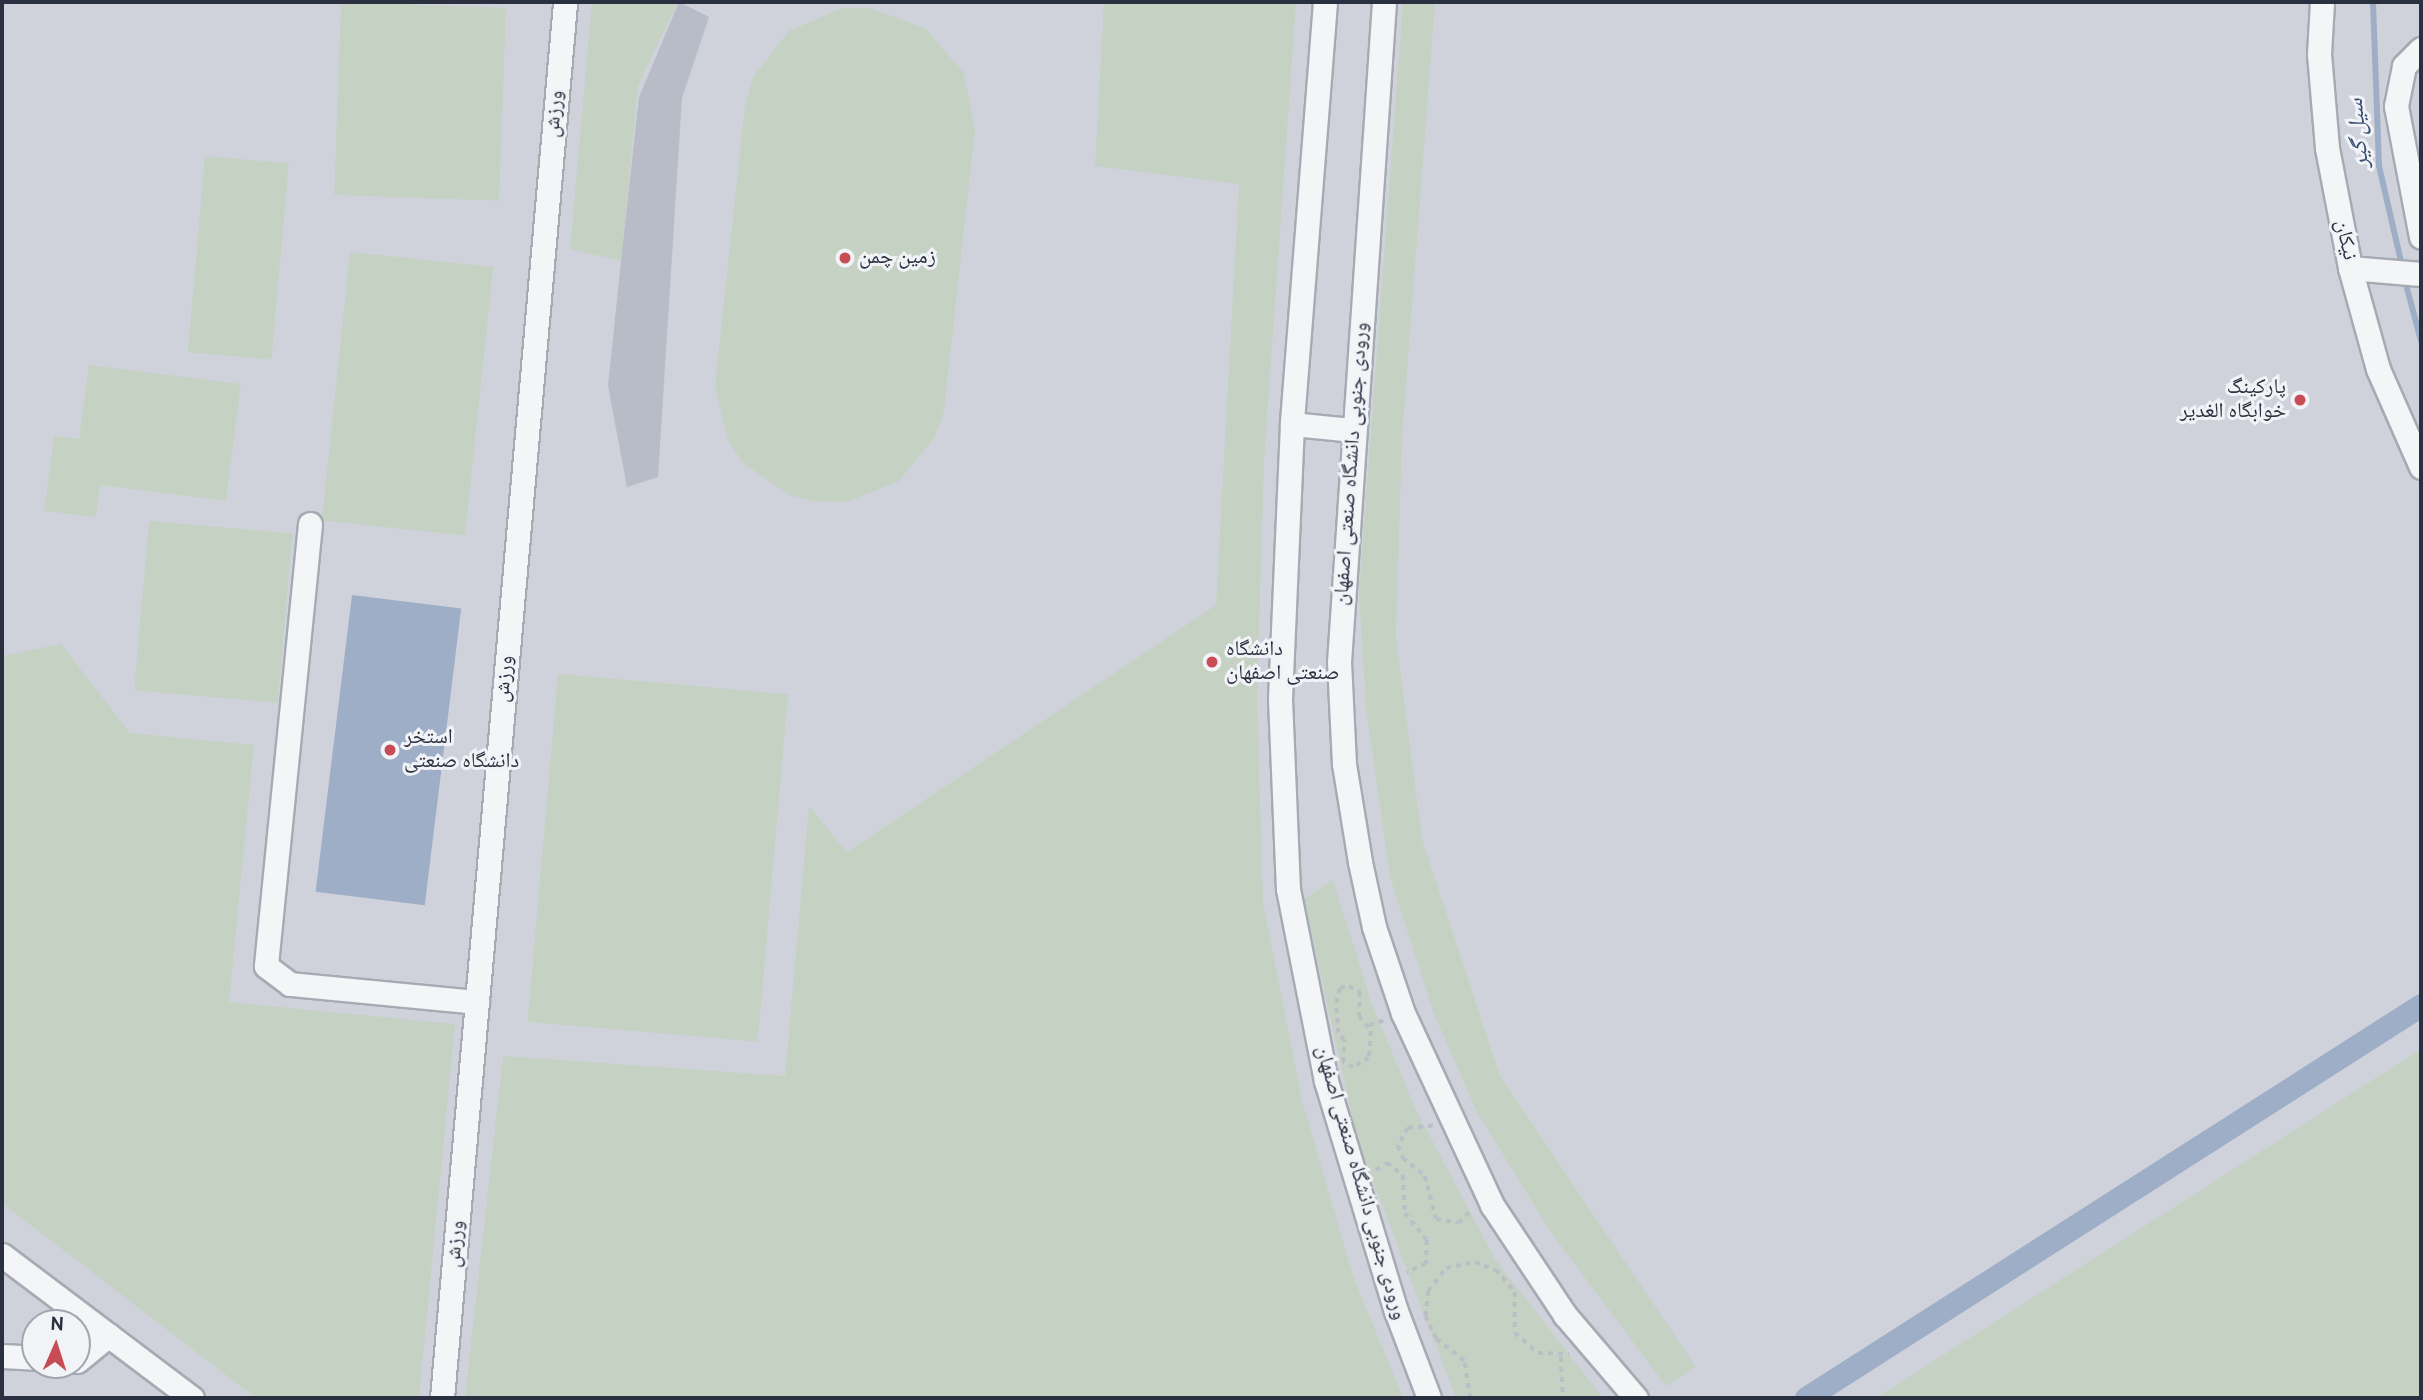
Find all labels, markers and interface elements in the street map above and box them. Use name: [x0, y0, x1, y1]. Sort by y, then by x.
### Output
street label: ورزش: [540, 89, 570, 139]
water label: سیل گیر: [2343, 97, 2377, 169]
street label: نیکان: [2328, 218, 2362, 262]
place label: زمین چمن: [859, 245, 936, 271]
marker: زمین چمن: [837, 250, 853, 266]
street label: ورودی جنوبی دانشگاه صنعتی اصفهان: [1330, 321, 1374, 607]
place label: پارکینگ خوابگاه الغدیر: [2180, 375, 2286, 425]
marker: پارکینگ خوابگاه الغدیر: [2292, 392, 2308, 408]
place label: دانشگاه صنعتی اصفهان: [1226, 637, 1340, 687]
street label: ورزش: [490, 654, 520, 704]
marker: دانشگاه صنعتی اصفهان: [1204, 654, 1220, 670]
place label: استخر دانشگاه صنعتی: [404, 725, 519, 775]
marker: استخر دانشگاه صنعتی: [382, 742, 398, 758]
street label: ورودی جنوبی دانشگاه صنعتی اصفهان: [1309, 1043, 1411, 1323]
street label: ورزش: [441, 1219, 471, 1269]
north arrow: [21, 1309, 91, 1379]
text: N: [50, 1313, 64, 1337]

